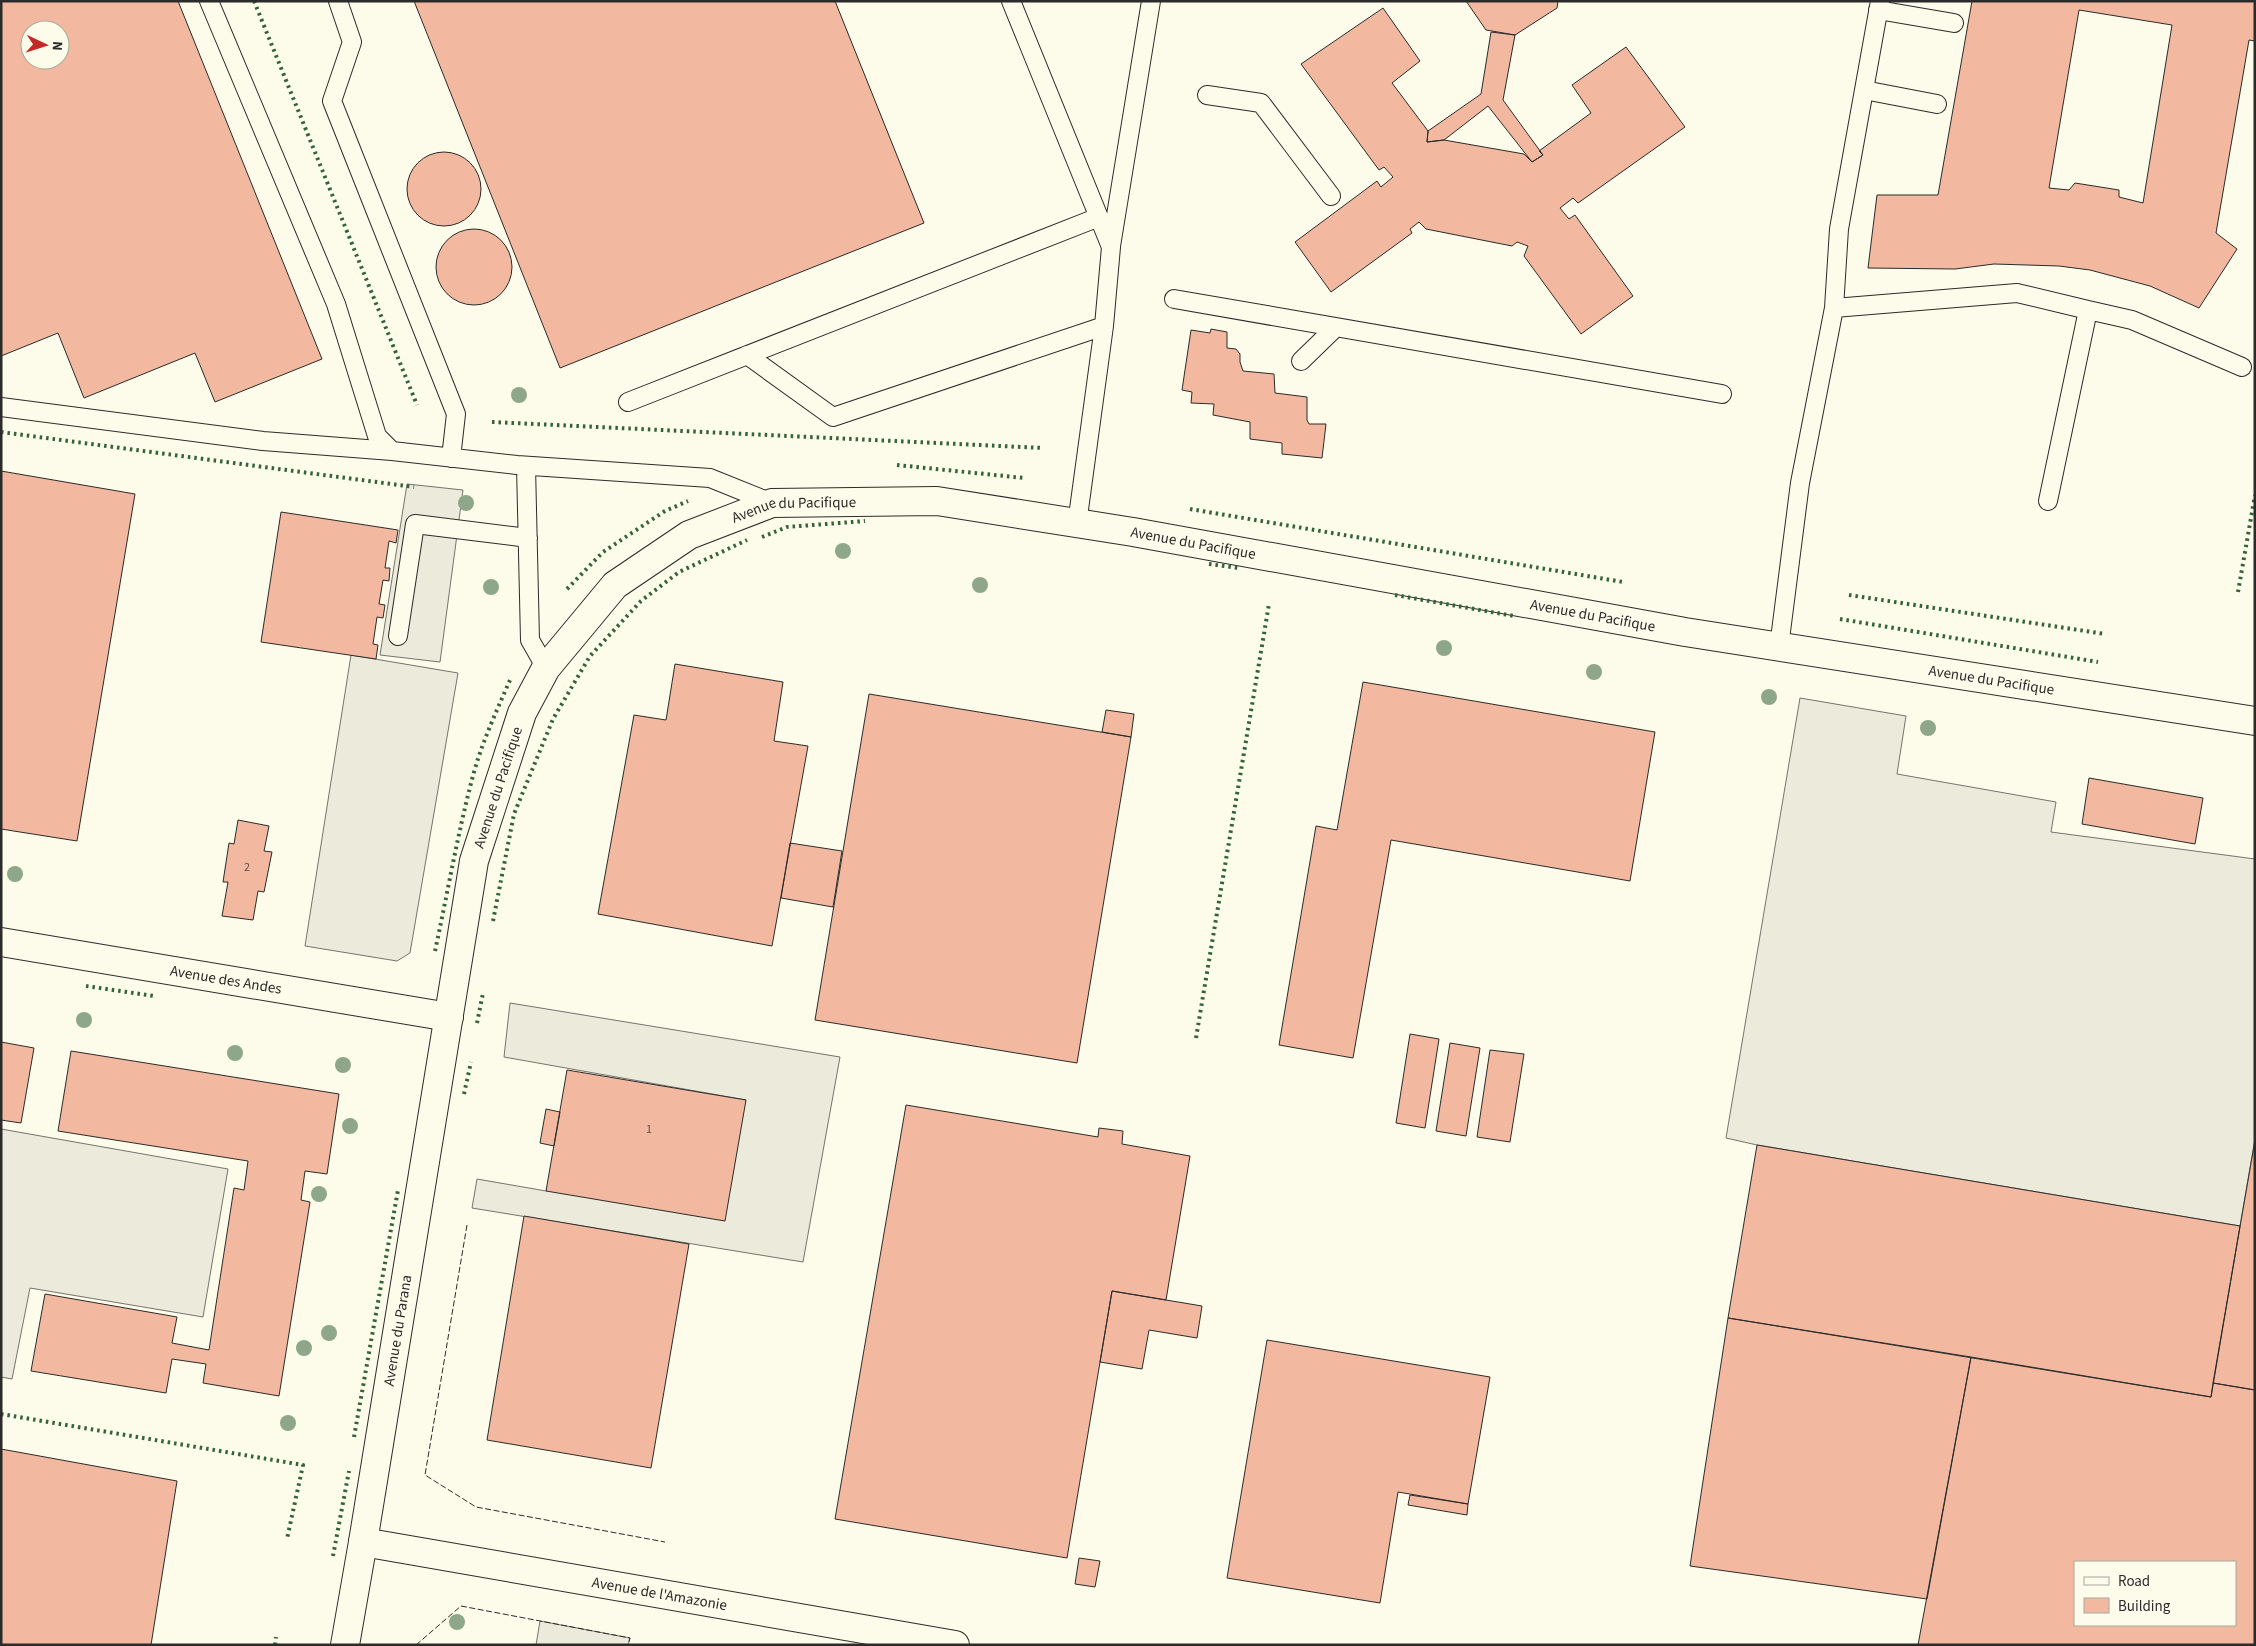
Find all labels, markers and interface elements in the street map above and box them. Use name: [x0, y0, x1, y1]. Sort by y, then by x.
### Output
north arrow: [20, 20, 70, 70]
text: N: [47, 40, 67, 51]
street label: Avenue du Pacifique: [729, 492, 856, 529]
street label: Avenue du Pacifique: [1129, 522, 1257, 565]
street label: Avenue du Pacifique: [1528, 594, 1657, 637]
street label: Avenue du Pacifique: [1927, 660, 2056, 701]
street label: Avenue du Pacifique: [469, 724, 528, 851]
house number: 2: [244, 859, 250, 876]
street label: Avenue des Andes: [168, 960, 283, 1000]
house number: 1: [646, 1121, 652, 1138]
street label: Avenue du Parana: [379, 1273, 417, 1388]
legend: [2074, 1561, 2236, 1626]
text: Road: [2118, 1571, 2150, 1592]
street label: Avenue de l'Amazonie: [590, 1572, 729, 1616]
text: Building: [2118, 1596, 2171, 1617]

